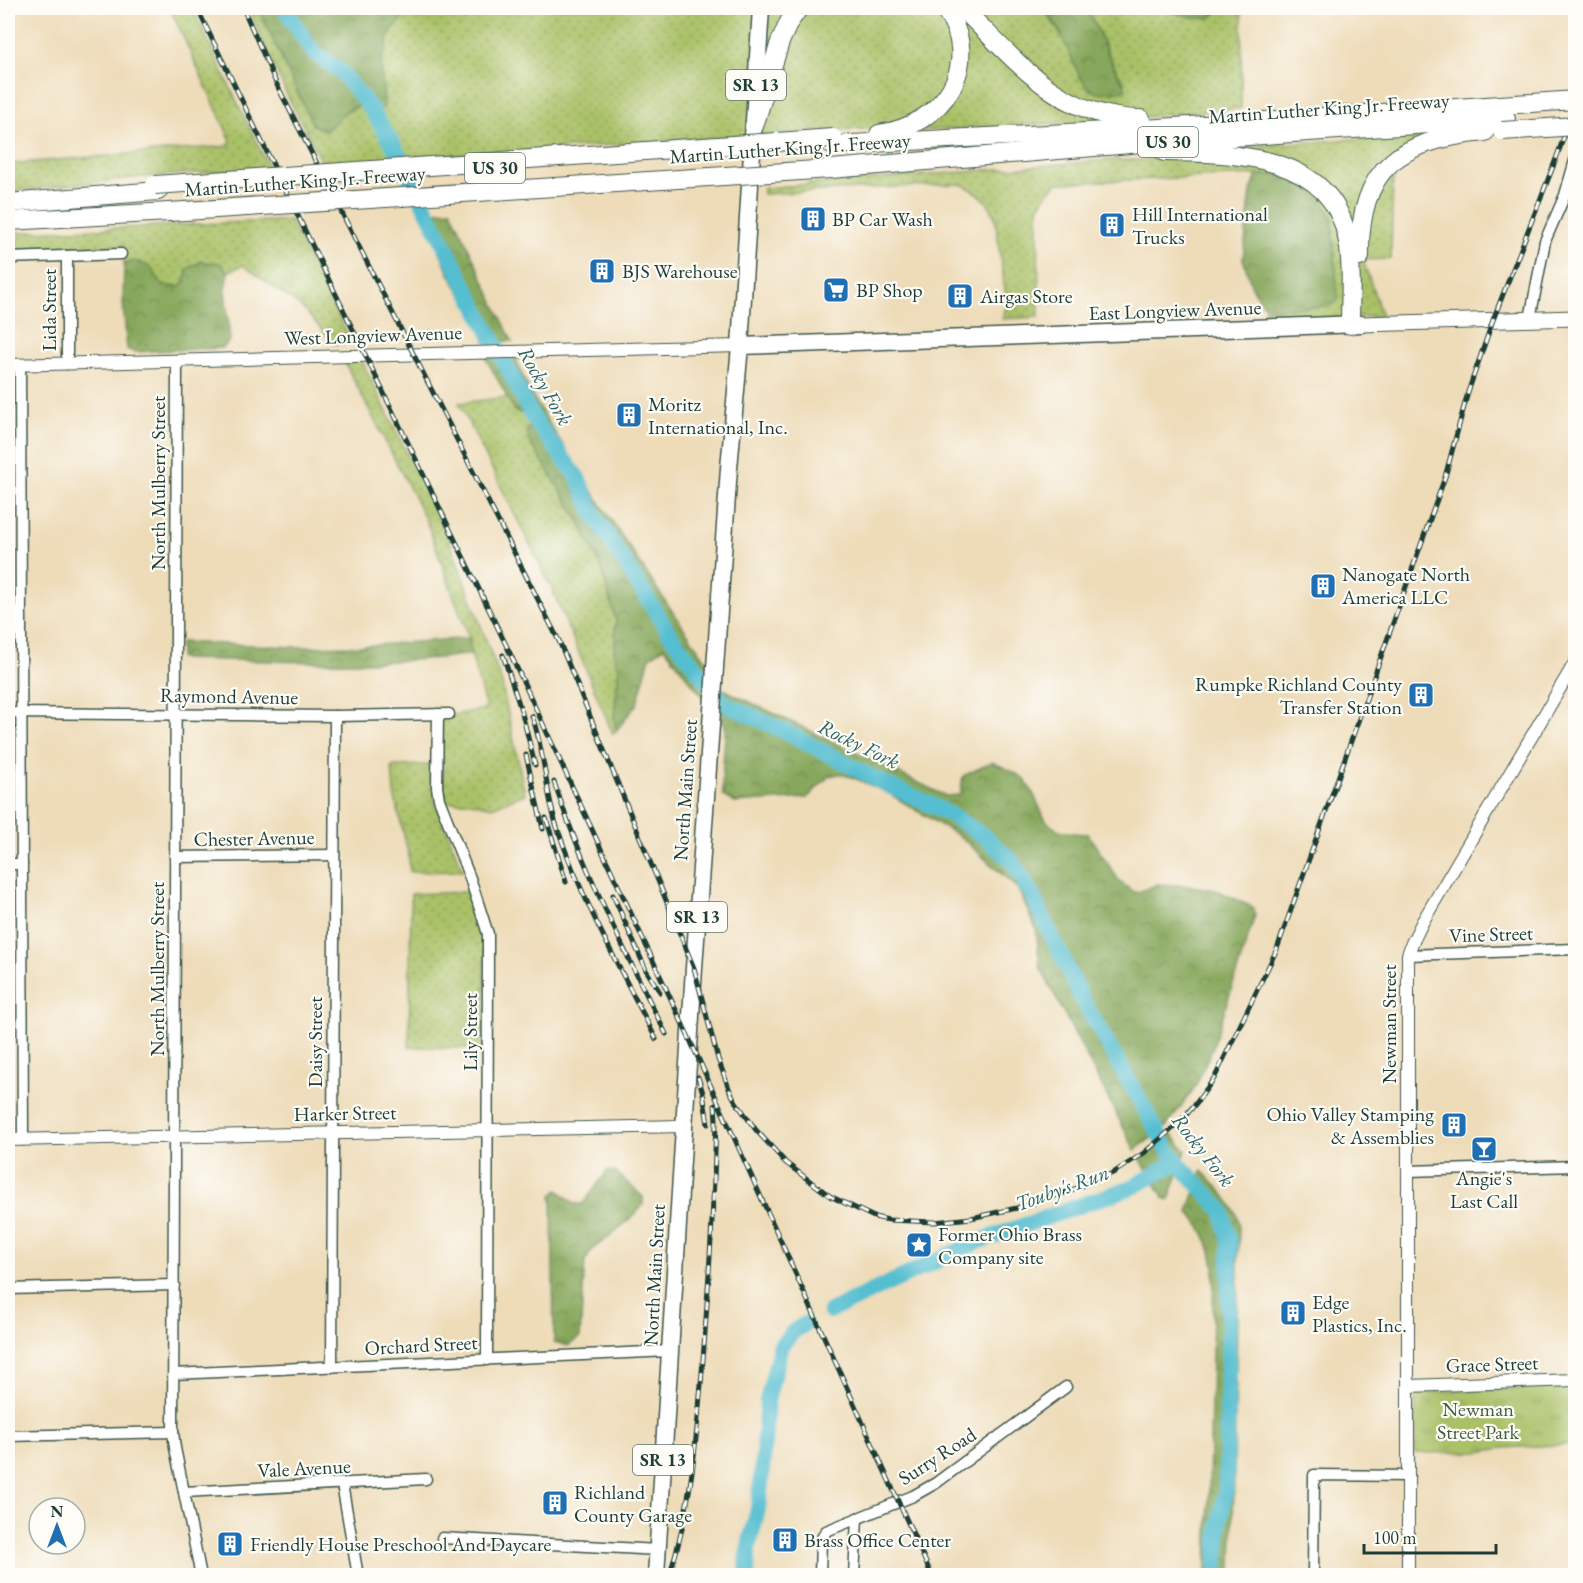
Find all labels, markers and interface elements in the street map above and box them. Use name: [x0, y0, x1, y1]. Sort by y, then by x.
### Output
road number: SR 13: [726, 70, 786, 100]
street label: Martin Luther King Jr. Freeway: [1208, 87, 1451, 129]
street label: Martin Luther King Jr. Freeway: [669, 127, 912, 169]
road number: US 30: [1138, 127, 1198, 157]
road number: US 30: [465, 153, 525, 183]
street label: Martin Luther King Jr. Freeway: [184, 160, 427, 202]
place label: Hill International Trucks: [1132, 201, 1268, 250]
building icon: BP Car Wash: [798, 204, 828, 234]
place label: BP Car Wash: [832, 206, 933, 232]
building icon: Hill International Trucks: [1097, 210, 1127, 240]
building icon: BJS Warehouse: [587, 256, 617, 286]
place label: BJS Warehouse: [622, 258, 738, 284]
street label: Lida Street: [36, 268, 62, 351]
supermarket icon: BP Shop: [821, 275, 851, 305]
place label: BP Shop: [856, 277, 923, 303]
building icon: Airgas Store: [945, 281, 975, 311]
place label: Airgas Store: [979, 283, 1073, 309]
street label: East Longview Avenue: [1088, 294, 1262, 326]
street label: West Longview Avenue: [283, 319, 463, 351]
water label: Rocky Fork: [512, 341, 579, 431]
place label: Moritz International, Inc.: [648, 391, 788, 440]
street label: North Mulberry Street: [145, 395, 171, 570]
building icon: Moritz International, Inc.: [614, 400, 644, 430]
place label: Nanogate North America LLC: [1341, 561, 1470, 610]
building icon: Nanogate North America LLC: [1308, 571, 1338, 601]
place label: Rumpke Richland County Transfer Station: [1195, 671, 1402, 720]
building icon: Rumpke Richland County Transfer Station: [1406, 680, 1436, 710]
street label: Raymond Avenue: [160, 682, 299, 710]
water label: Rocky Fork: [814, 712, 905, 775]
street label: North Main Street: [667, 718, 703, 862]
street label: Chester Avenue: [193, 824, 315, 852]
street label: North Mulberry Street: [144, 881, 170, 1056]
road number: SR 13: [667, 902, 727, 932]
street label: Vine Street: [1448, 920, 1534, 948]
street label: Newman Street: [1376, 964, 1402, 1084]
street label: Lily Street: [457, 992, 483, 1071]
street label: Daisy Street: [302, 996, 328, 1087]
street label: Harker Street: [293, 1099, 397, 1127]
place label: Ohio Valley Stamping & Assemblies: [1266, 1101, 1434, 1150]
water label: Rocky Fork: [1166, 1107, 1241, 1193]
building icon: Ohio Valley Stamping & Assemblies: [1439, 1110, 1469, 1140]
bar icon: Angie's Last Call: [1469, 1134, 1499, 1164]
water label: Touby's Run: [1011, 1158, 1112, 1217]
place label: Angie's Last Call: [1450, 1165, 1518, 1214]
street label: North Main Street: [637, 1203, 671, 1347]
place label: Former Ohio Brass Company site: [938, 1221, 1082, 1270]
place icon: Former Ohio Brass Company site: [904, 1230, 934, 1260]
place label: Edge Plastics, Inc.: [1312, 1289, 1407, 1338]
building icon: Edge Plastics, Inc.: [1278, 1298, 1308, 1328]
street label: Orchard Street: [364, 1329, 479, 1361]
street label: Grace Street: [1445, 1349, 1539, 1379]
park label: Newman Street Park: [1437, 1396, 1520, 1445]
street label: Surry Road: [893, 1421, 982, 1491]
road number: SR 13: [633, 1445, 693, 1475]
street label: Vale Avenue: [257, 1453, 352, 1483]
place label: Richland County Garage: [574, 1479, 692, 1528]
building icon: Richland County Garage: [540, 1488, 570, 1518]
north arrow: [27, 1496, 87, 1556]
text: N: [51, 1501, 64, 1522]
scale bar: [1364, 1517, 1496, 1555]
building icon: Brass Office Center: [770, 1525, 800, 1555]
text: 100 m: [1373, 1526, 1417, 1549]
place label: Brass Office Center: [804, 1527, 951, 1553]
building icon: Friendly House Preschool And Daycare: [215, 1529, 245, 1559]
place label: Friendly House Preschool And Daycare: [250, 1531, 552, 1557]

